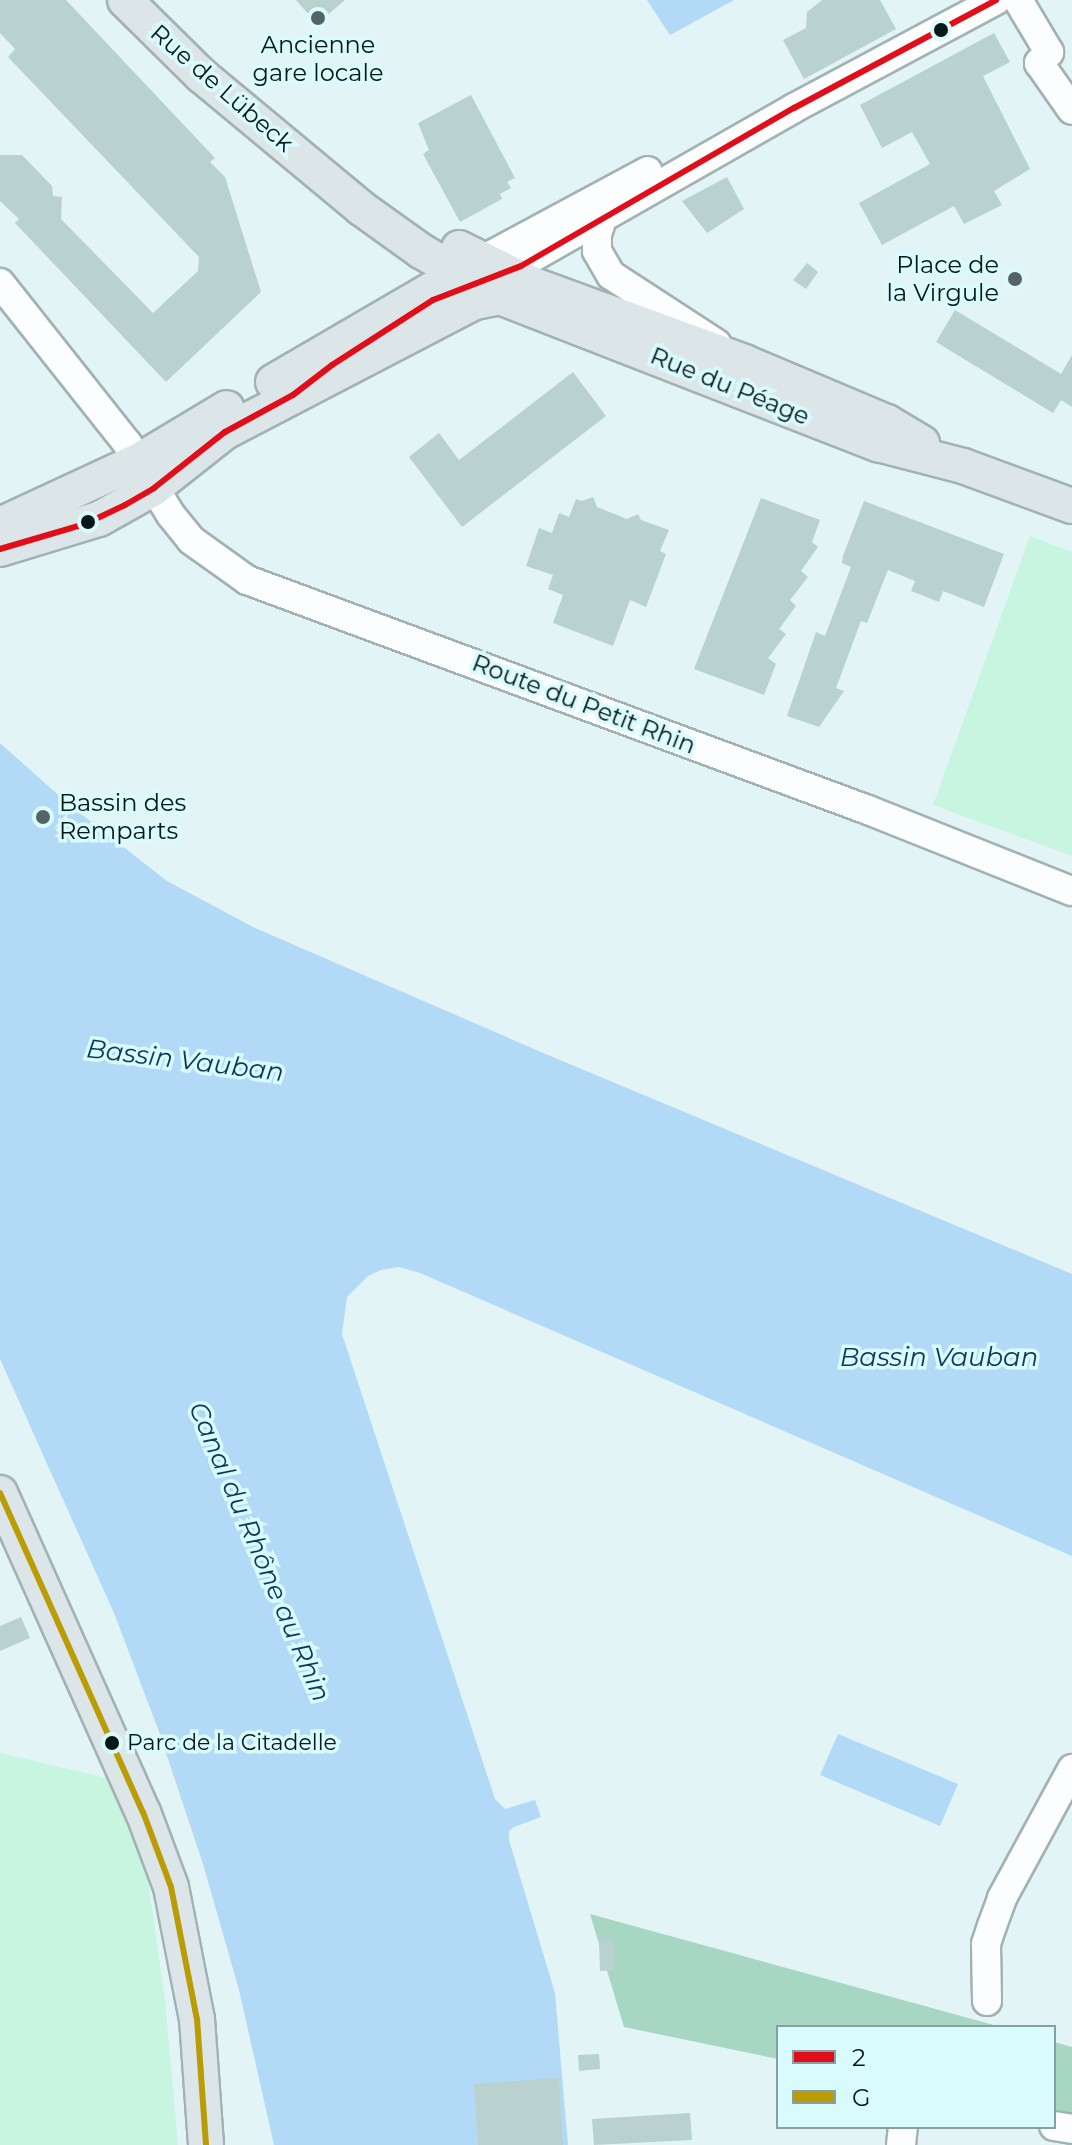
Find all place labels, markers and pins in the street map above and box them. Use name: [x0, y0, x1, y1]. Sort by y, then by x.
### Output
marker: Ancienne gare locale: [309, 9, 327, 27]
unlabelled marker: [933, 22, 949, 38]
place label: Ancienne gare locale: [253, 31, 383, 87]
place label: Place de la Virgule: [886, 251, 999, 307]
marker: Place de la Virgule: [1006, 270, 1024, 288]
unlabelled marker: [80, 514, 96, 530]
place label: Bassin des Remparts: [59, 789, 186, 845]
marker: Bassin des Remparts: [34, 808, 52, 826]
place label: Parc de la Citadelle: [127, 1730, 337, 1756]
marker: Parc de la Citadelle: [104, 1735, 120, 1751]

